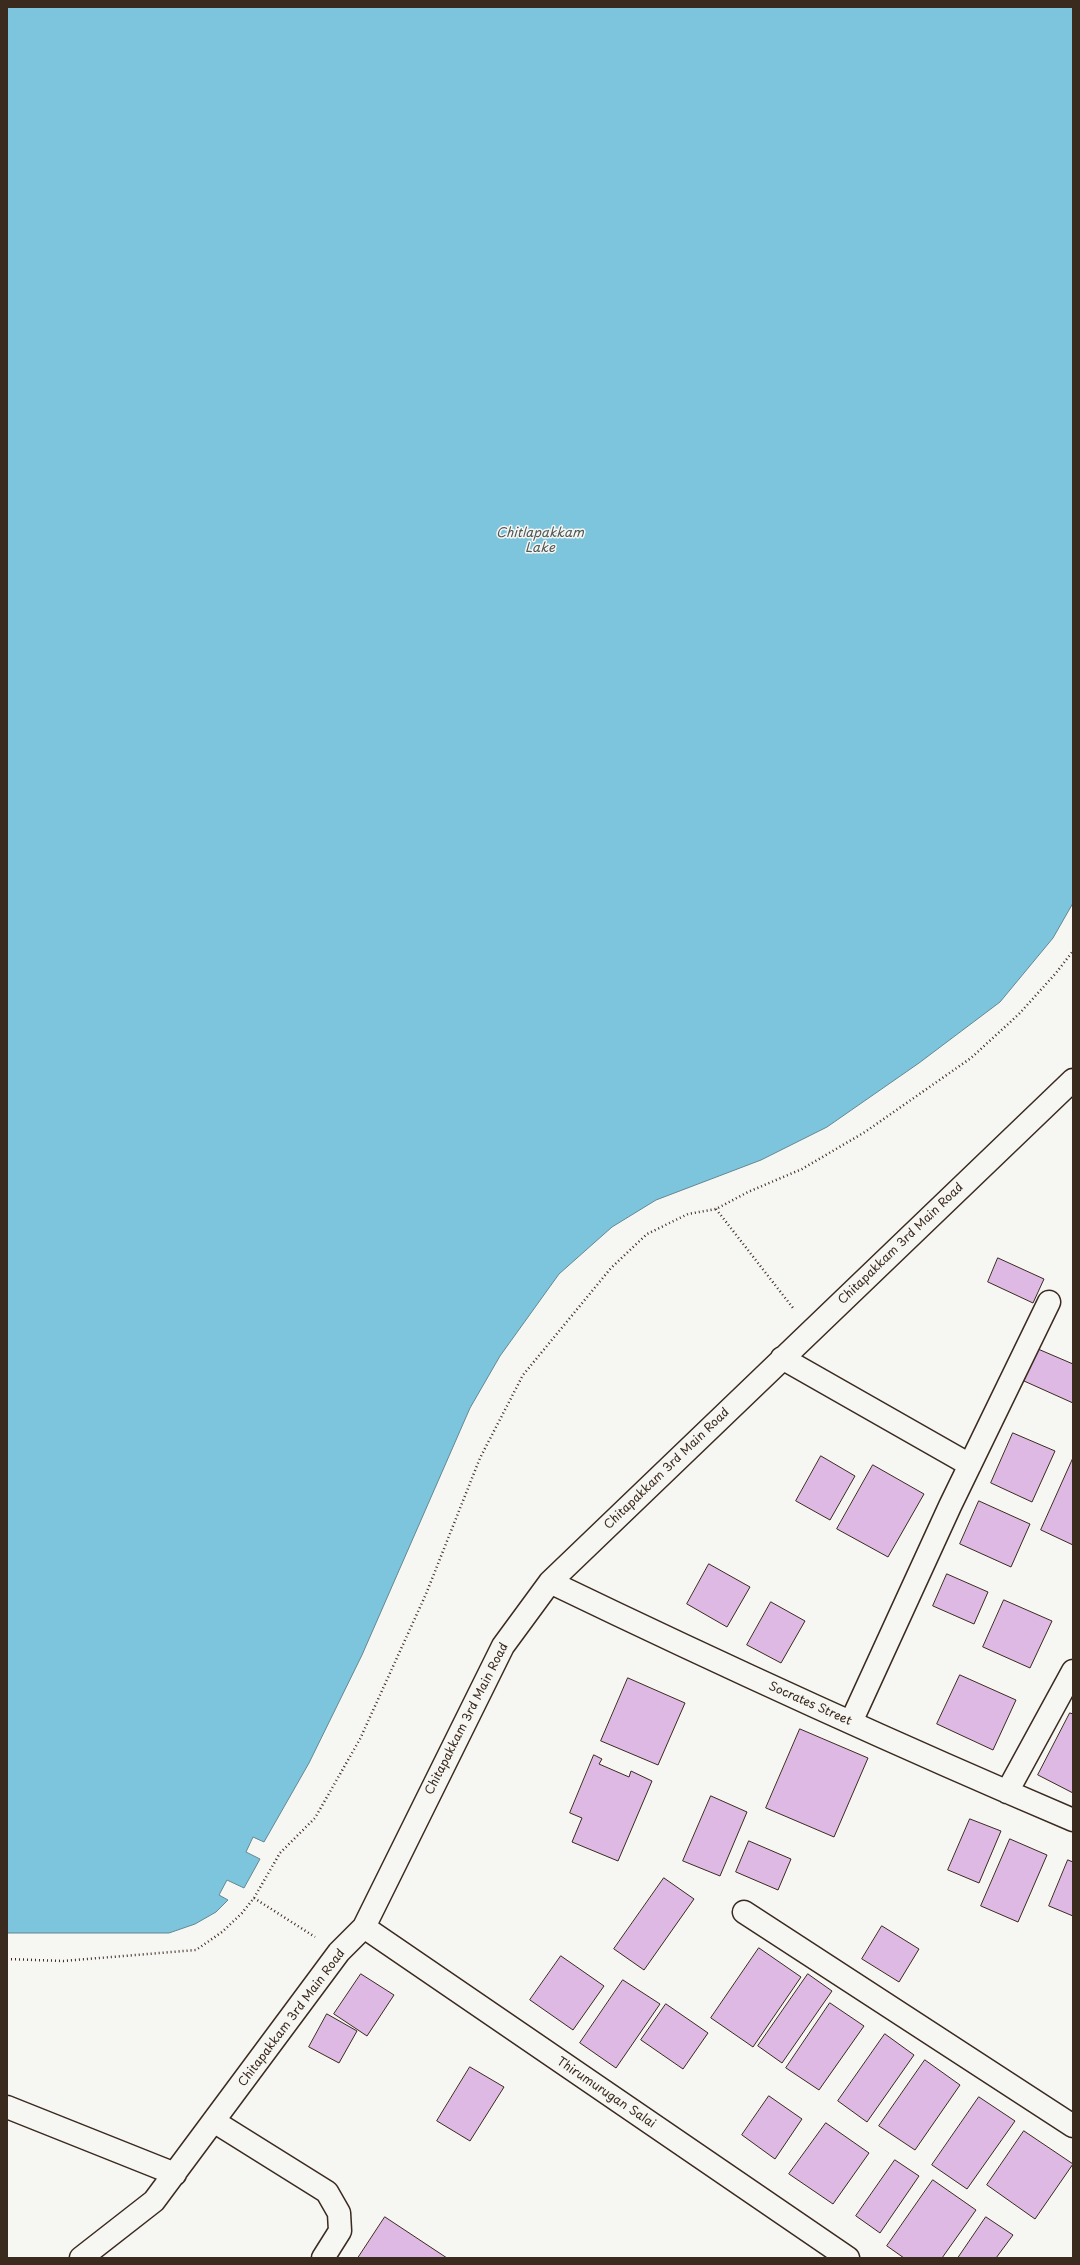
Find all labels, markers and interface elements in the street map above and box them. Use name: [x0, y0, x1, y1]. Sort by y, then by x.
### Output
water label: Chitlapakkam Lake: [496, 525, 584, 556]
street label: Chitapakkam 3rd Main Road: [836, 1180, 966, 1308]
street label: Chitapakkam 3rd Main Road: [602, 1405, 732, 1533]
street label: Chitapakkam 3rd Main Road: [422, 1641, 512, 1797]
street label: Socrates Street: [766, 1679, 854, 1729]
street label: Chitapakkam 3rd Main Road: [236, 1947, 348, 2089]
street label: Thirumurugan Salai: [554, 2055, 658, 2131]

